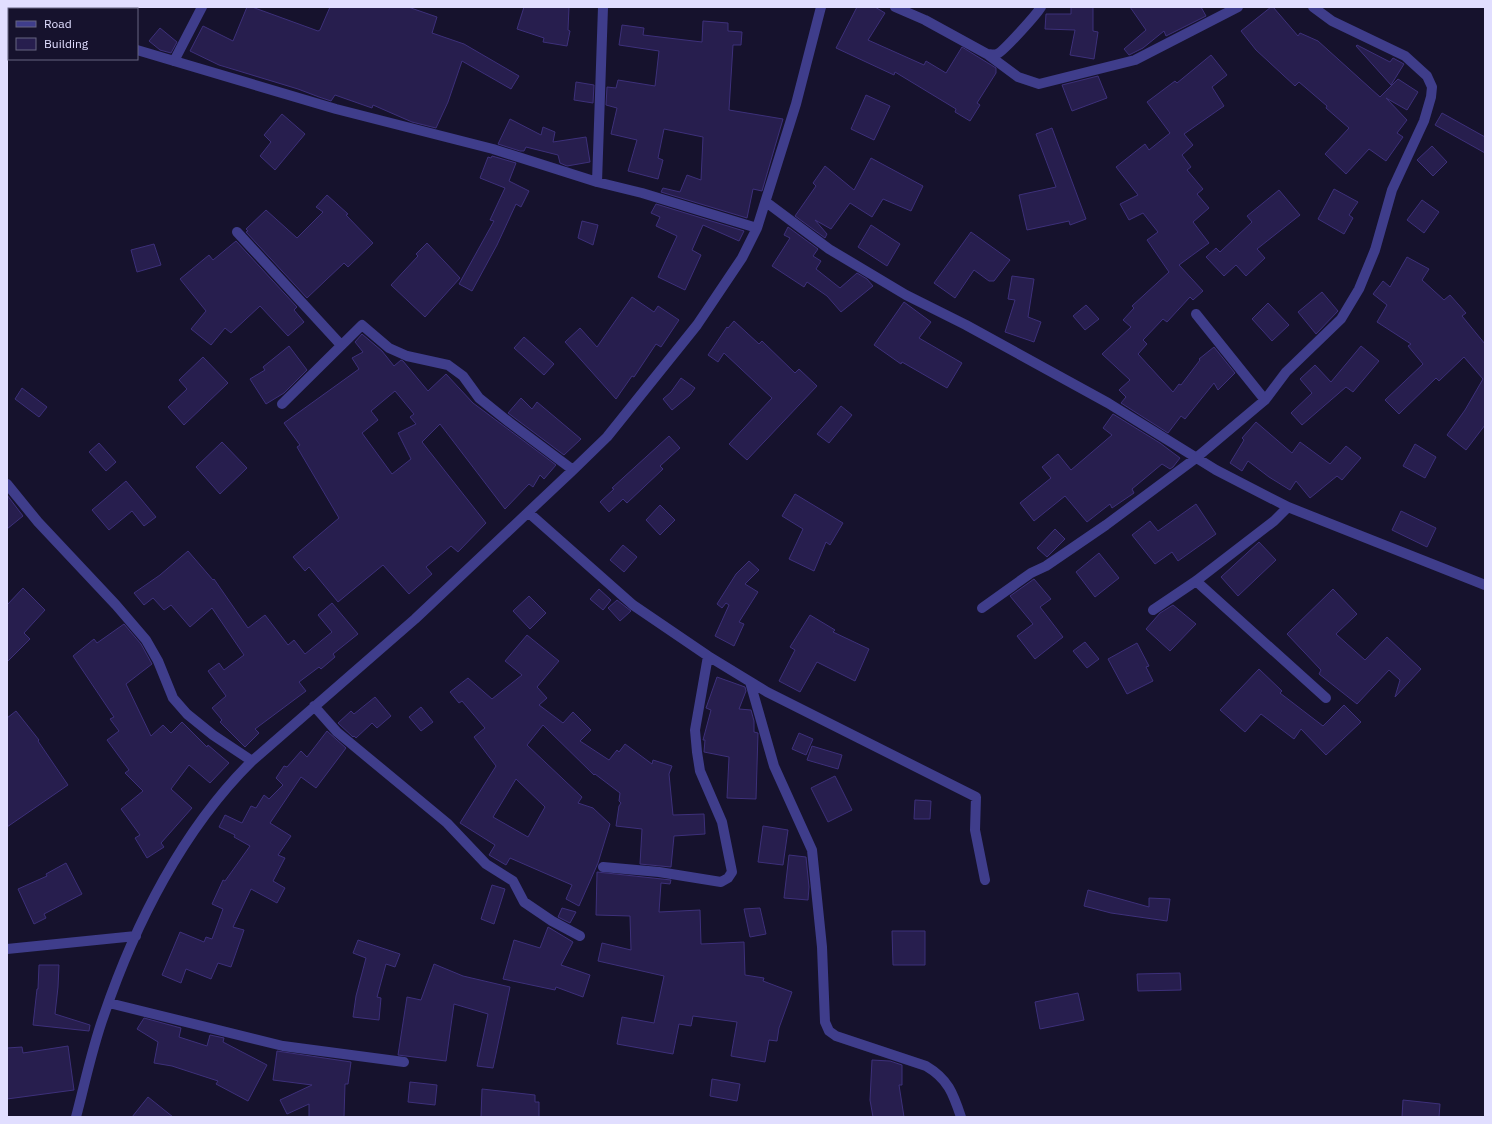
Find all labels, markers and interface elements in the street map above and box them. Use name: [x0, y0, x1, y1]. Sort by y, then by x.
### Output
legend: [8, 8, 138, 60]
text: Road: [44, 16, 72, 31]
text: Building: [44, 36, 89, 51]

